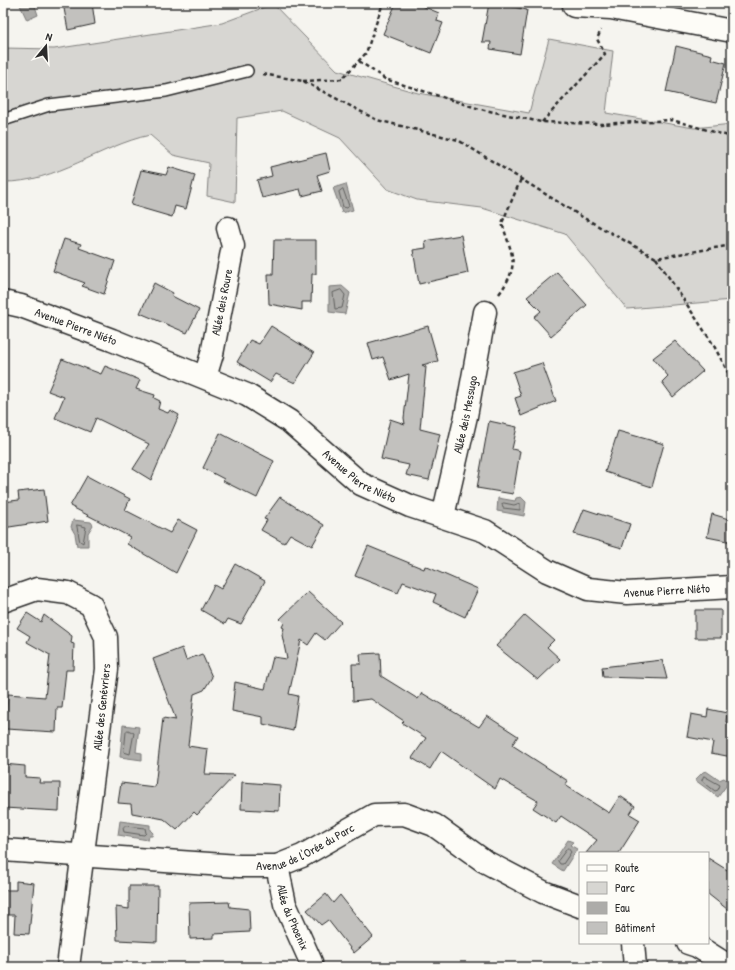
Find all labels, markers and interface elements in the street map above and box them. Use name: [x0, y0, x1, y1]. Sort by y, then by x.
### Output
north arrow: [26, 26, 66, 66]
text: N: [44, 29, 54, 44]
street label: Allée deis Roure: [207, 267, 236, 337]
street label: Avenue Pierre Niéto: [33, 303, 120, 349]
street label: Allée deis Messugo: [449, 374, 481, 455]
street label: Avenue Pierre Niéto: [319, 445, 399, 507]
street label: Avenue Pierre Niéto: [623, 579, 711, 601]
street label: Allée des Genévriers: [88, 662, 115, 751]
street label: Avenue de l'Orée du Parc: [256, 819, 357, 874]
legend: [579, 852, 709, 944]
text: Route: [615, 859, 639, 876]
text: Parc: [615, 879, 635, 896]
street label: Allée du Phoenix: [273, 883, 314, 953]
text: Eau: [615, 899, 630, 916]
text: Bâtiment: [615, 919, 656, 936]

